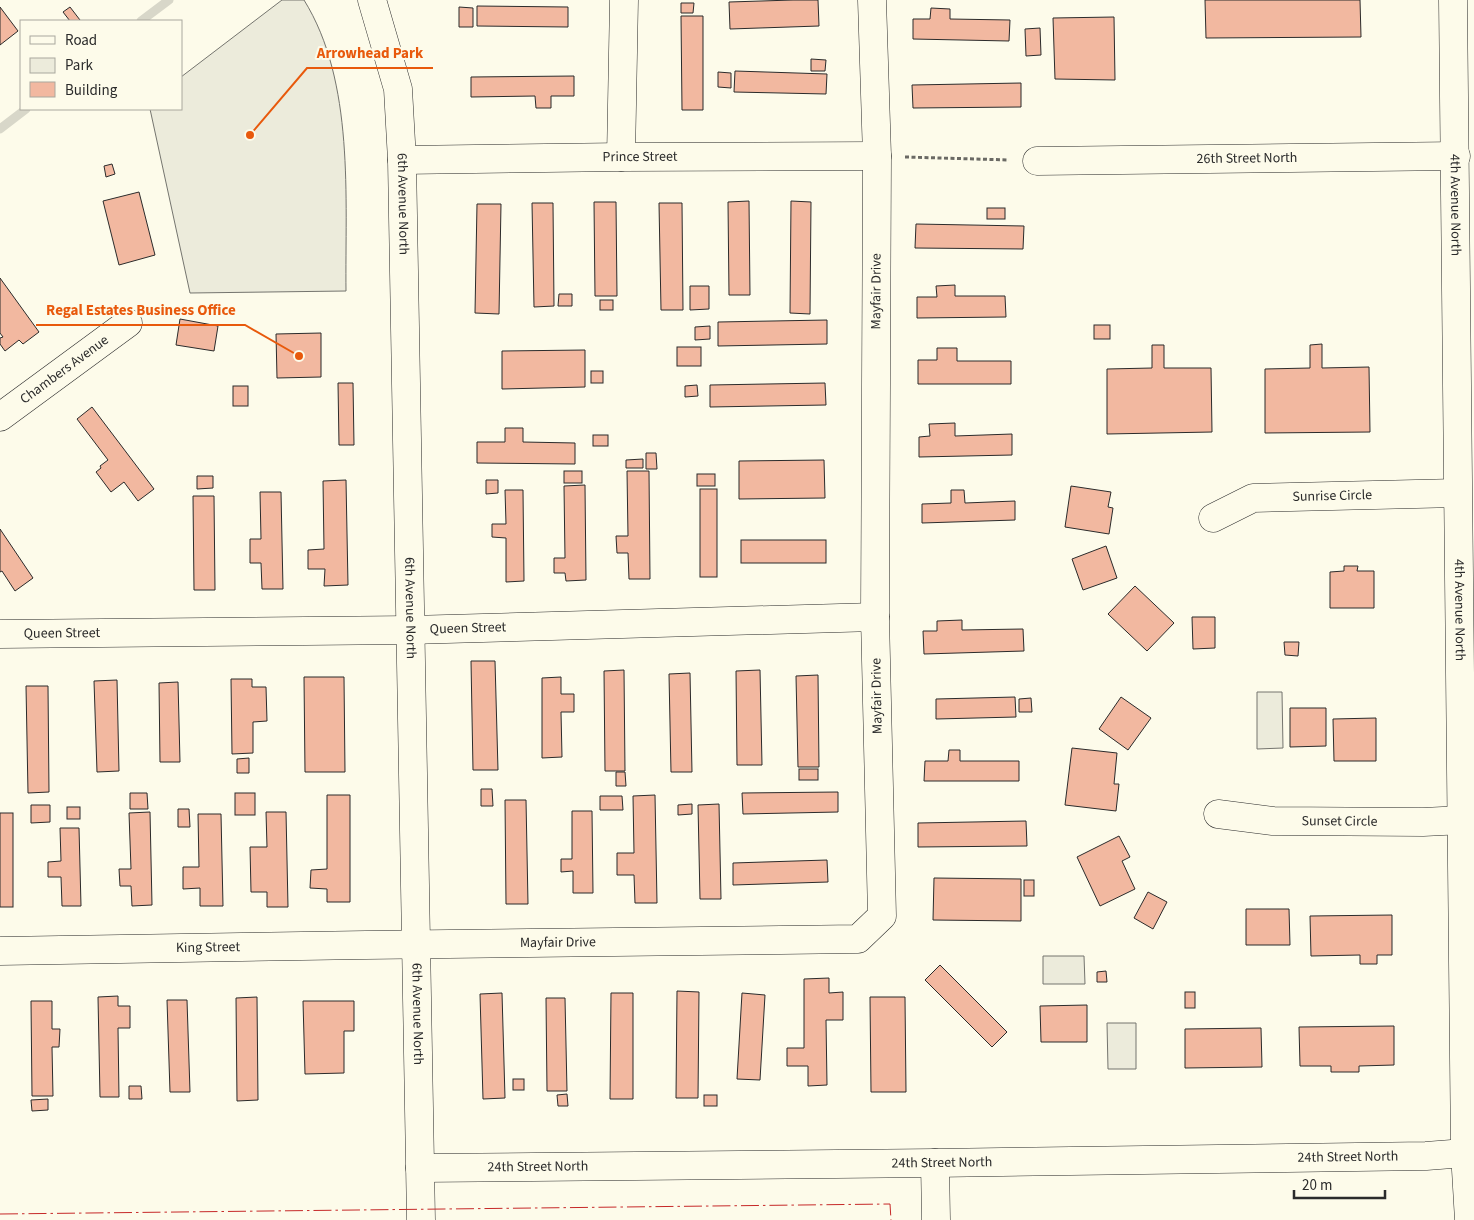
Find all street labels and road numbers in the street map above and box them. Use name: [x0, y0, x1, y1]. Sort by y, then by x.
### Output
street label: Prince Street: [602, 147, 678, 167]
street label: 26th Street North: [1196, 148, 1298, 169]
street label: 6th Avenue North: [392, 153, 414, 255]
street label: 4th Avenue North: [1445, 154, 1466, 256]
street label: Mayfair Drive: [866, 253, 887, 330]
street label: Chambers Avenue: [16, 330, 113, 409]
street label: Sunrise Circle: [1292, 485, 1372, 507]
street label: 6th Avenue North: [399, 557, 421, 659]
street label: 4th Avenue North: [1449, 559, 1470, 661]
street label: Queen Street: [429, 617, 507, 639]
street label: Queen Street: [24, 623, 101, 644]
street label: Mayfair Drive: [866, 658, 888, 734]
street label: Sunset Circle: [1301, 811, 1378, 832]
street label: Mayfair Drive: [520, 932, 596, 953]
street label: King Street: [176, 937, 241, 958]
street label: 6th Avenue North: [406, 963, 428, 1065]
street label: 24th Street North: [1297, 1146, 1399, 1168]
street label: 24th Street North: [891, 1152, 993, 1173]
street label: 24th Street North: [487, 1156, 589, 1177]

